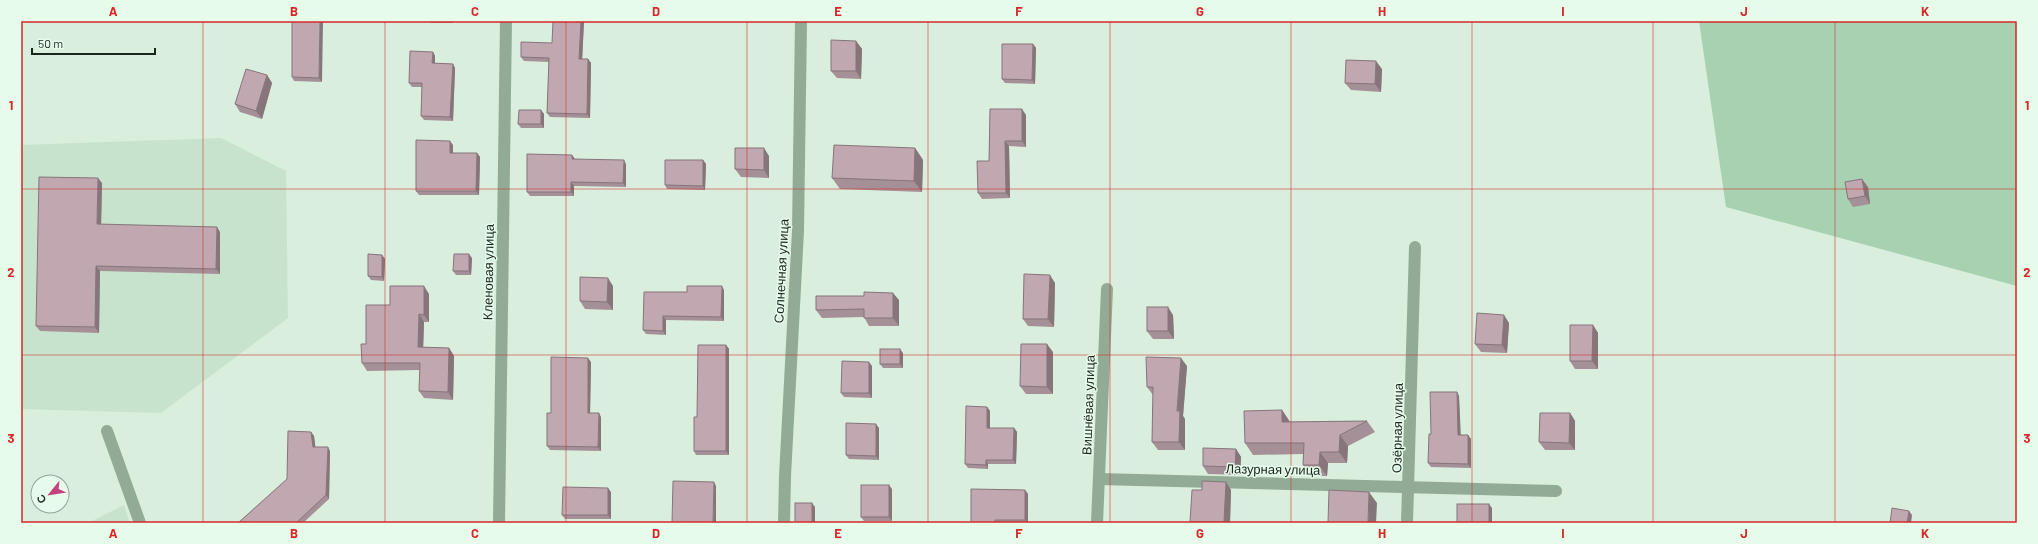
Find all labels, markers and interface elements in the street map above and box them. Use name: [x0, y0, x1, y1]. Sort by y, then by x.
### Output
text: A: [109, 3, 118, 19]
text: B: [290, 3, 298, 19]
text: C: [471, 3, 479, 19]
text: D: [652, 3, 660, 19]
text: E: [834, 3, 842, 19]
text: F: [1015, 3, 1023, 19]
text: G: [1196, 3, 1204, 19]
text: H: [1378, 3, 1386, 19]
text: I: [1561, 3, 1565, 19]
text: J: [1740, 3, 1748, 19]
text: K: [1921, 3, 1929, 19]
scale bar: [32, 30, 155, 56]
text: 50 m: [38, 36, 63, 50]
text: 1: [9, 97, 13, 113]
text: 1: [2025, 97, 2029, 113]
street label: Солнечная улица: [770, 218, 792, 324]
street label: Кленовая улица: [479, 223, 497, 320]
text: 2: [7, 264, 15, 280]
text: 2: [2023, 264, 2031, 280]
street label: Вишнёвая улица: [1078, 354, 1098, 455]
street label: Озёрная улица: [1388, 382, 1406, 473]
text: 3: [7, 430, 15, 446]
text: 3: [2023, 430, 2031, 446]
street label: Лазурная улица: [1225, 460, 1321, 478]
north arrow: [30, 474, 70, 514]
text: С: [33, 493, 49, 506]
text: A: [109, 525, 118, 541]
text: B: [290, 525, 298, 541]
text: C: [471, 525, 479, 541]
text: D: [652, 525, 660, 541]
text: E: [834, 525, 842, 541]
text: F: [1015, 525, 1023, 541]
text: G: [1196, 525, 1204, 541]
text: H: [1378, 525, 1386, 541]
text: I: [1561, 525, 1565, 541]
text: J: [1740, 525, 1748, 541]
text: K: [1921, 525, 1929, 541]

